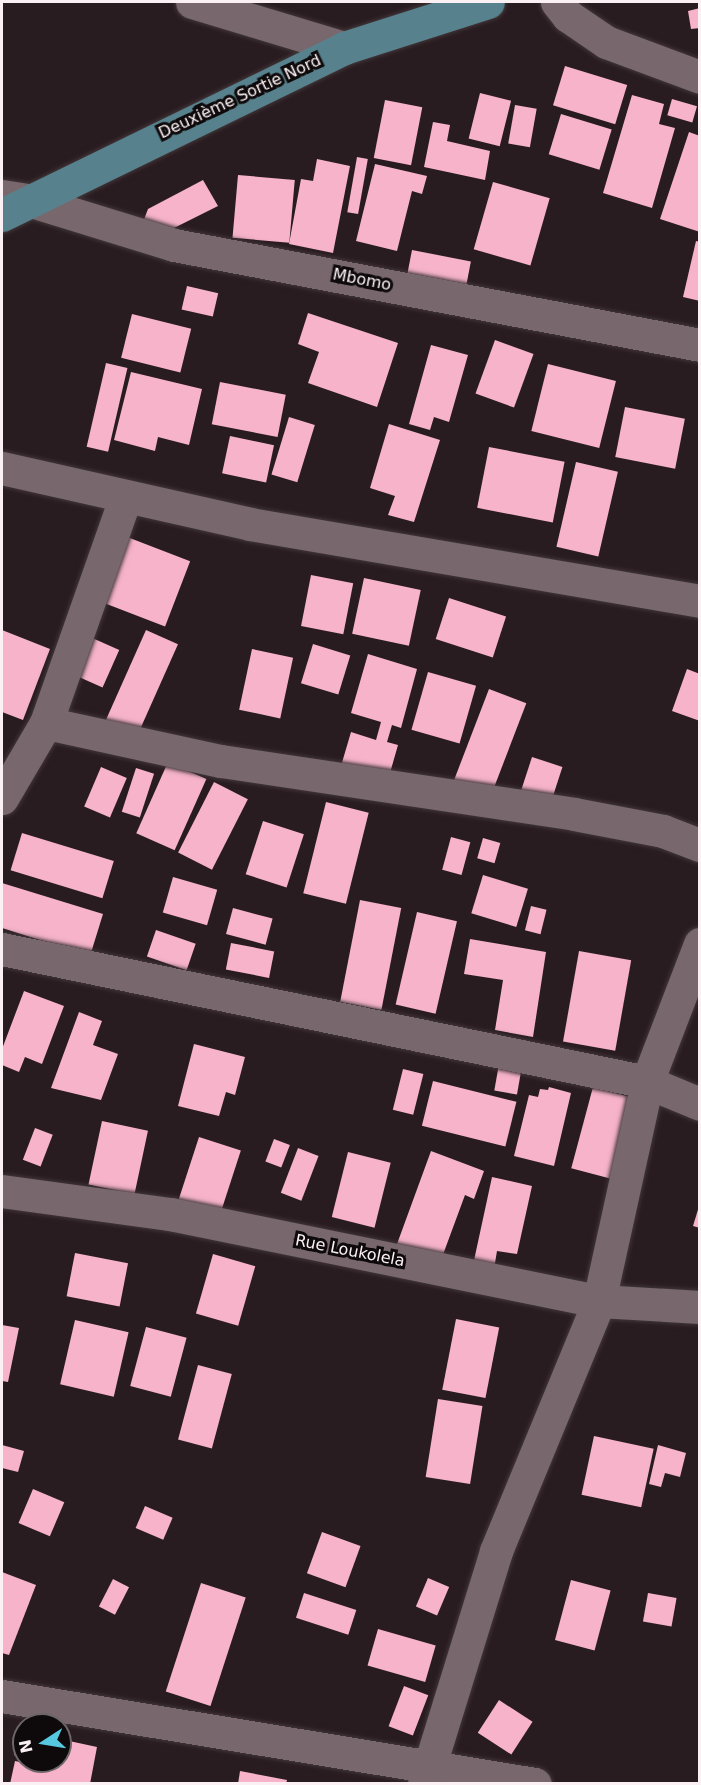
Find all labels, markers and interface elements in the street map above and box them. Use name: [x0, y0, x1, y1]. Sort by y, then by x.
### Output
street label: Deuxième Sortie Nord: [156, 51, 324, 143]
street label: Mbomo: [331, 265, 393, 295]
street label: Rue Loukolela: [294, 1231, 406, 1271]
north arrow: [12, 1713, 72, 1773]
text: N: [15, 1738, 37, 1755]

